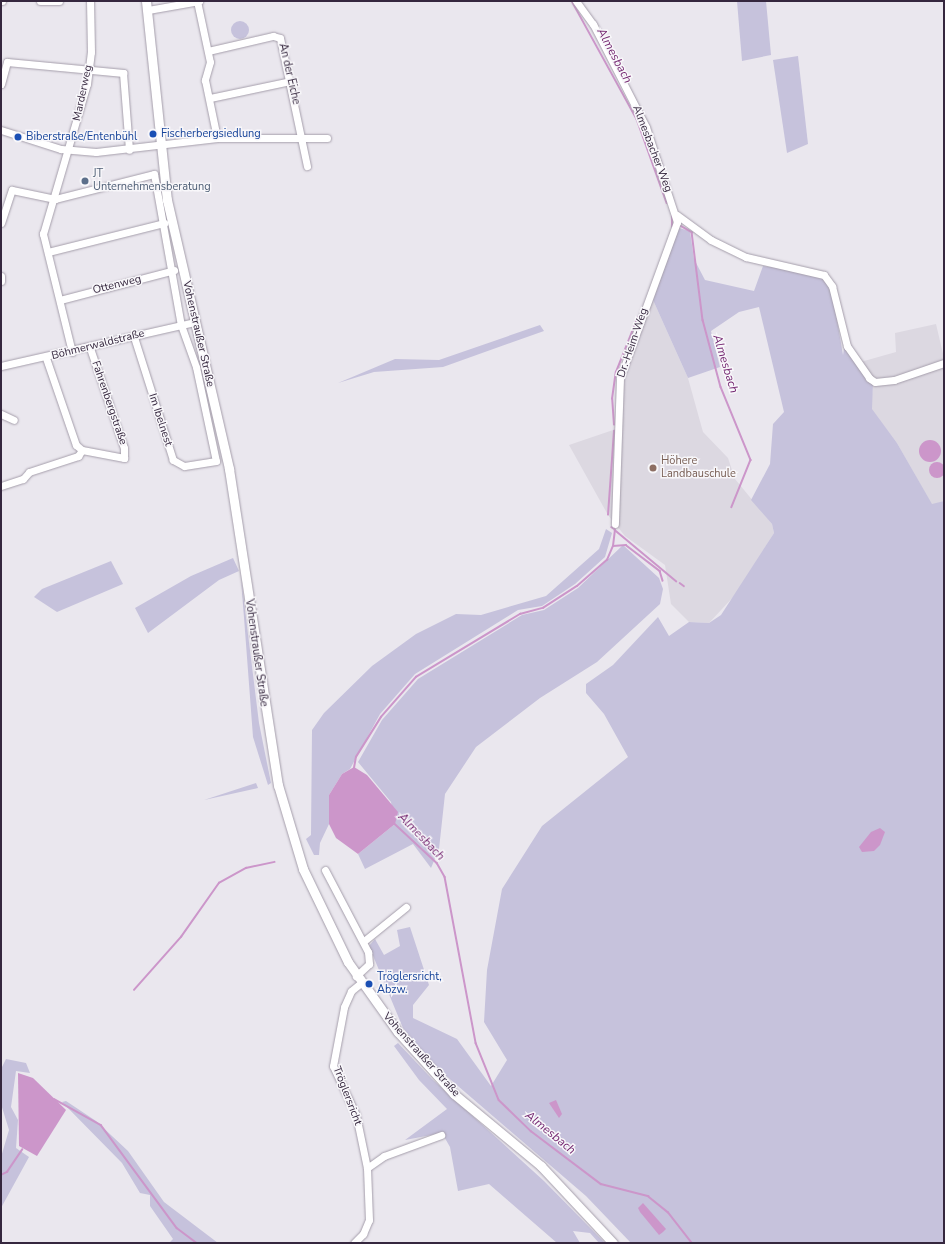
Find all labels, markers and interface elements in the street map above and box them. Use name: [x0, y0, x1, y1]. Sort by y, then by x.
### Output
water label: Almesbach: [593, 26, 635, 86]
street label: An der Eiche: [276, 42, 302, 106]
street label: Marderweg: [71, 64, 95, 122]
street label: Almesbacher Weg: [629, 104, 675, 194]
place label: Fischerbergsiedlung: [161, 127, 261, 141]
marker: Fischerbergsiedlung: [148, 129, 158, 139]
place label: Biberstraße/Entenbühl: [26, 130, 137, 144]
marker: Biberstraße/Entenbühl: [13, 132, 23, 142]
place label: JT Unternehmensberatung: [93, 168, 211, 194]
marker: JT Unternehmensberatung: [80, 176, 90, 186]
street label: Ottenweg: [91, 273, 143, 297]
street label: Vohenstraußer Straße: [179, 280, 217, 388]
street label: Dr.-Heim-Weg: [615, 306, 651, 380]
street label: Böhmerwaldstraße: [50, 327, 146, 363]
water label: Almesbach: [709, 333, 741, 395]
street label: Fahrenbergstraße: [88, 359, 130, 447]
street label: Im Ibelnest: [145, 392, 175, 448]
place label: Höhere Landbauschule: [661, 455, 736, 481]
marker: Höhere Landbauschule: [648, 463, 658, 473]
street label: Vohenstraußer Straße: [242, 598, 270, 708]
water label: Almesbach: [395, 810, 447, 864]
place label: Tröglersricht, Abzw.: [377, 971, 442, 997]
marker: Tröglersricht, Abzw.: [364, 979, 374, 989]
street label: Vohenstraußer Straße: [380, 1010, 462, 1100]
street label: Tröglersricht: [330, 1065, 364, 1127]
water label: Almesbach: [522, 1108, 578, 1158]

